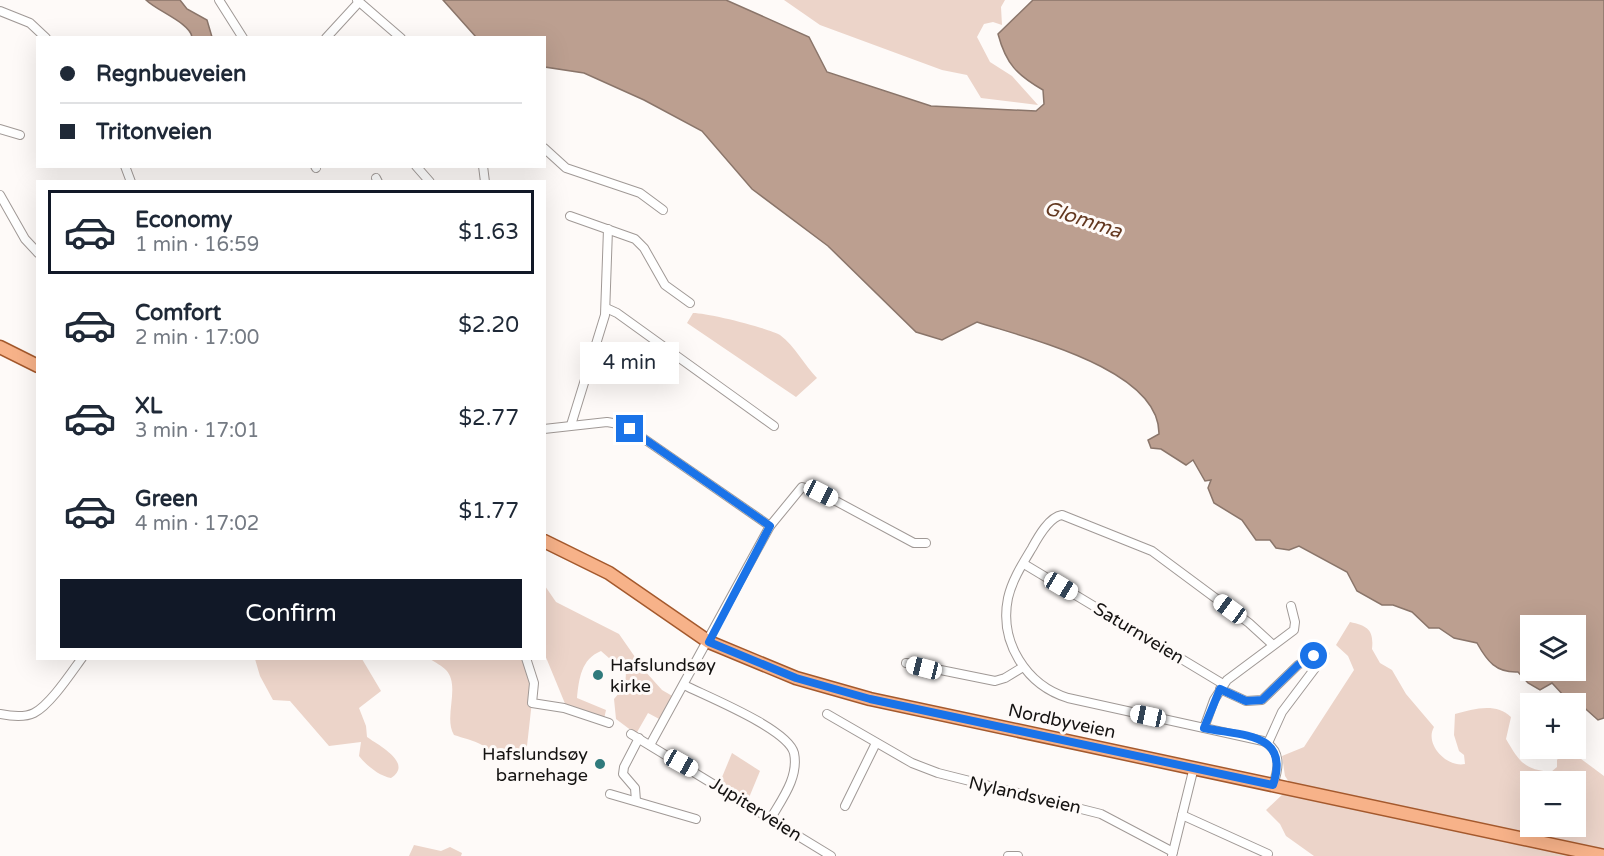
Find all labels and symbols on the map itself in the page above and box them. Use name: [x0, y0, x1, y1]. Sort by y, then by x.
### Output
water label: Glomma: [1041, 196, 1126, 244]
callout: 4 min: [580, 342, 680, 384]
route end: [616, 415, 643, 442]
car: [801, 477, 841, 509]
car: [1041, 569, 1081, 603]
car: [1210, 591, 1250, 627]
street label: Saturnveien: [1090, 597, 1188, 669]
route start: [1300, 642, 1327, 669]
place label: Hafslundsøy kirke: [610, 654, 716, 697]
car: [904, 655, 944, 681]
marker: Hafslundsøy kirke: [591, 668, 605, 682]
street label: Nordbyveien: [1006, 699, 1118, 743]
car: [1129, 703, 1167, 729]
place label: Hafslundsøy barnehage: [482, 743, 588, 786]
car: [661, 746, 701, 780]
marker: Hafslundsøy barnehage: [593, 757, 607, 771]
street label: Nylandsveien: [967, 771, 1083, 819]
street label: Jupiterveien: [706, 772, 806, 846]

